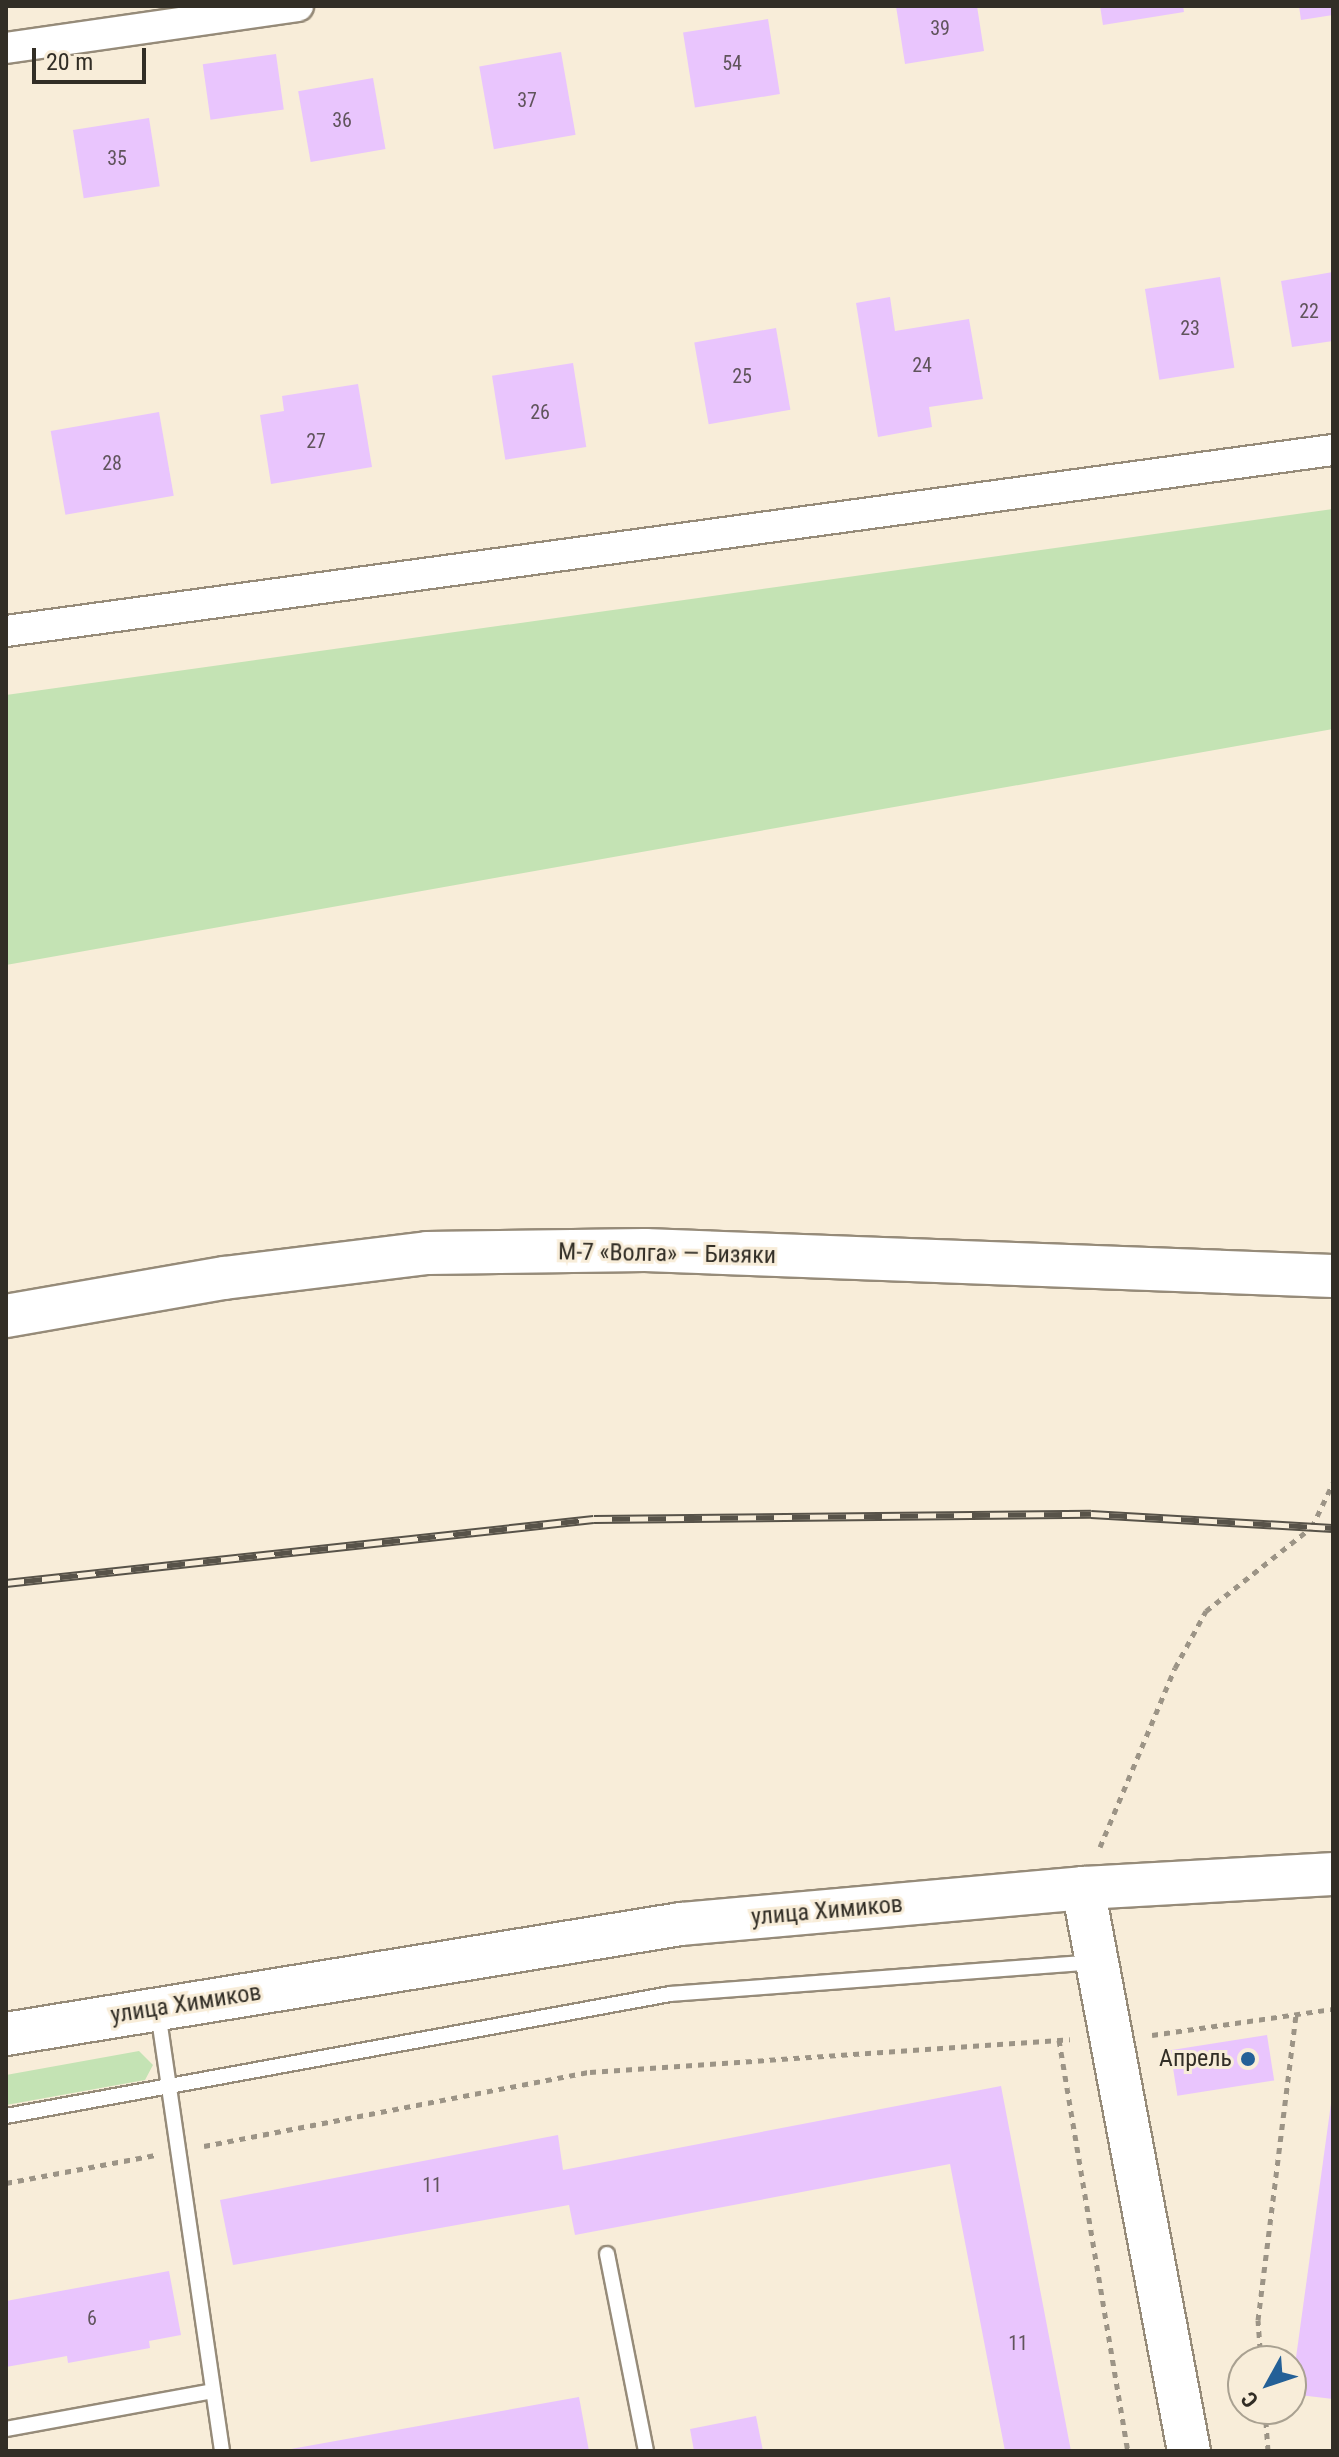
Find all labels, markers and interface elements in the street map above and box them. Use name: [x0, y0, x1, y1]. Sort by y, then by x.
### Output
house number: 39: [930, 16, 950, 40]
scale bar: [36, 32, 150, 82]
text: 20 m: [46, 48, 93, 76]
house number: 54: [722, 51, 742, 75]
house number: 37: [517, 88, 537, 112]
house number: 36: [332, 108, 352, 132]
house number: 35: [107, 146, 127, 170]
house number: 22: [1299, 299, 1319, 323]
house number: 23: [1180, 316, 1200, 340]
house number: 24: [912, 353, 932, 377]
house number: 25: [732, 364, 752, 388]
house number: 26: [530, 400, 550, 424]
house number: 27: [306, 429, 326, 453]
house number: 28: [102, 451, 122, 475]
street label: М-7 «Волга» — Бизяки: [558, 1238, 776, 1270]
street label: улица Химиков: [750, 1890, 904, 1932]
street label: улица Химиков: [109, 1978, 263, 2030]
place label: Апрель: [1159, 2045, 1232, 2073]
marker: Апрель: [1239, 2050, 1257, 2068]
house number: 11: [422, 2173, 442, 2197]
house number: 6: [87, 2306, 97, 2330]
house number: 11: [1008, 2331, 1028, 2355]
north arrow: [1227, 2345, 1307, 2425]
text: С: [1236, 2387, 1263, 2412]

